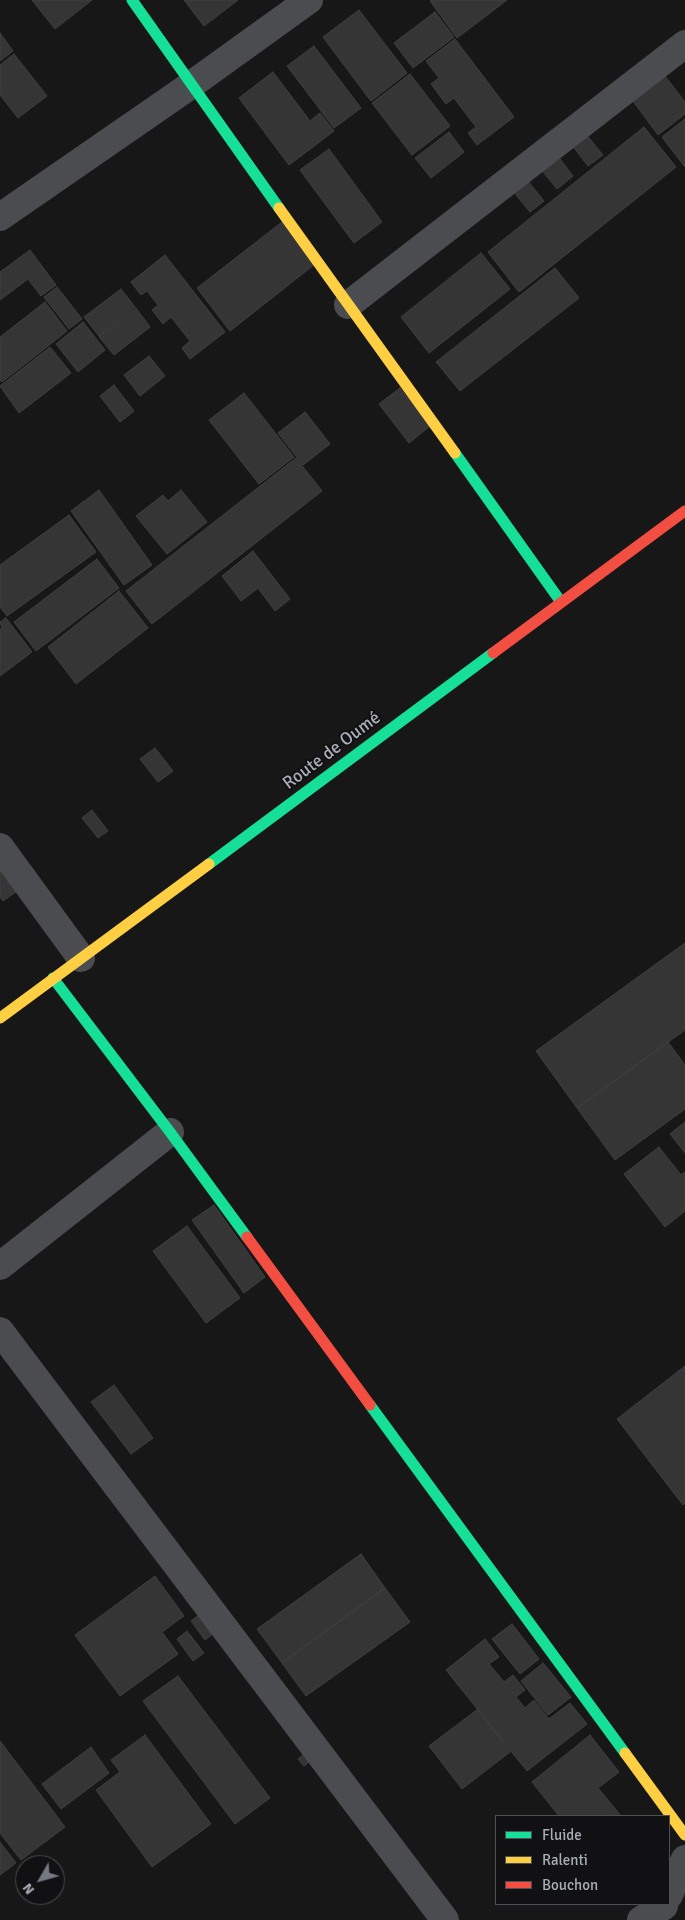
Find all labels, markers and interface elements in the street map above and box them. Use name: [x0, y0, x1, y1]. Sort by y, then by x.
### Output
street label: Route de Oumé: [279, 707, 385, 795]
legend: [495, 1815, 670, 1905]
text: Fluide: [542, 1826, 582, 1844]
text: Ralenti: [542, 1851, 588, 1869]
north arrow: [15, 1855, 65, 1905]
text: Bouchon: [542, 1876, 598, 1894]
text: N: [19, 1880, 38, 1898]

